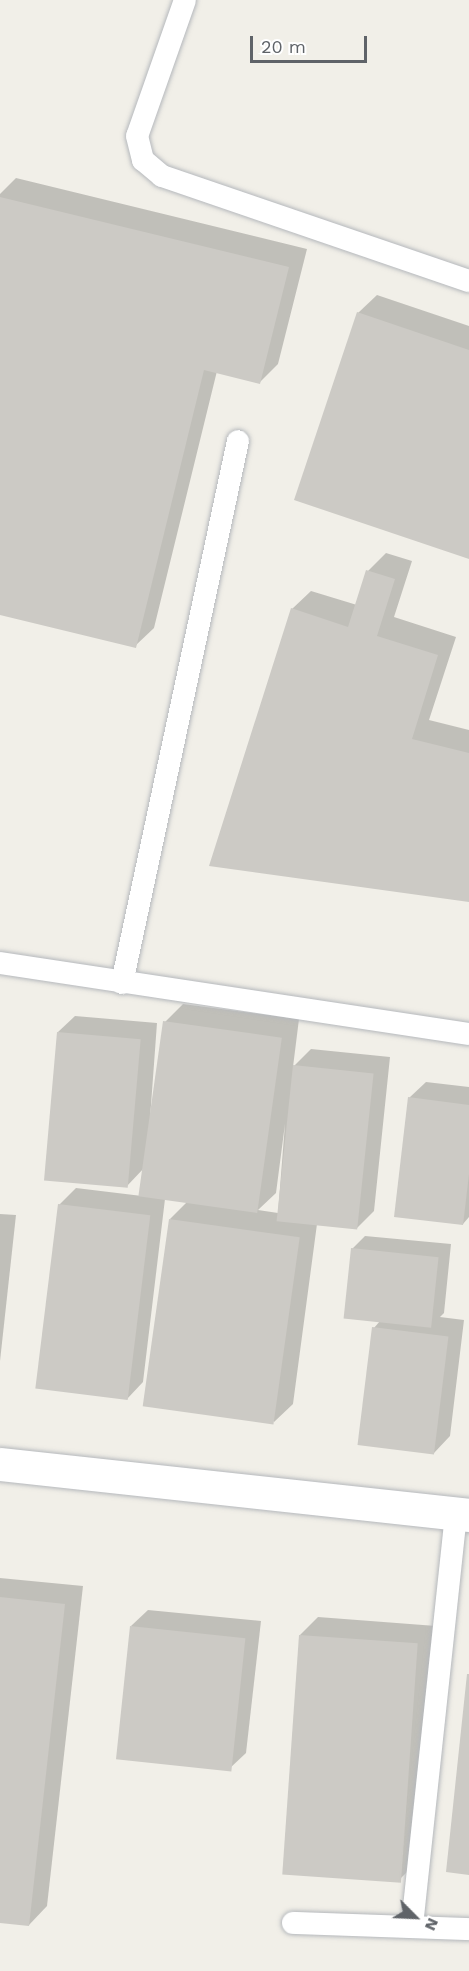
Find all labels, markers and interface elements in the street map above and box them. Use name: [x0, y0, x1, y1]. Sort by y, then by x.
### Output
scale bar: [253, 24, 370, 62]
text: 20 m: [261, 36, 306, 57]
north arrow: [385, 1887, 445, 1947]
text: N: [421, 1915, 443, 1934]

